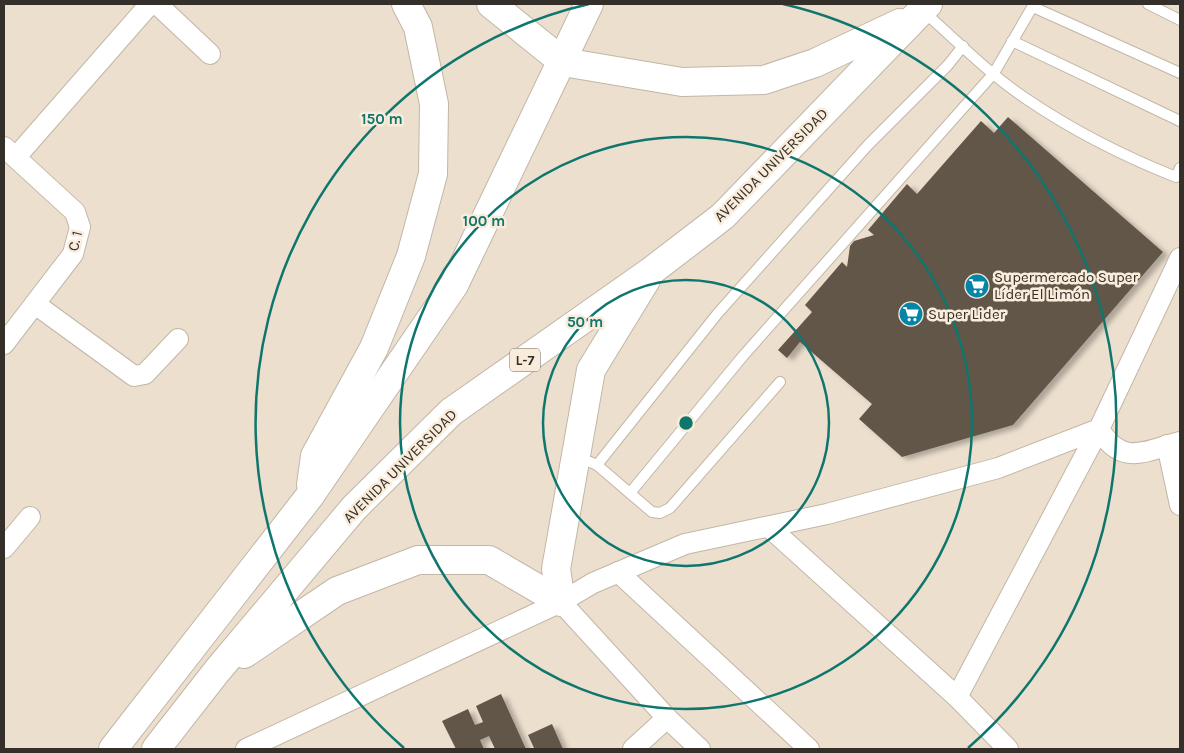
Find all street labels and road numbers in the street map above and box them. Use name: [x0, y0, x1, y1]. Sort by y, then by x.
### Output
street label: AVENIDA UNIVERSIDAD: [710, 104, 832, 226]
street label: C. 1: [64, 229, 86, 253]
road number: L-7: [510, 348, 540, 372]
street label: AVENIDA UNIVERSIDAD: [339, 405, 461, 527]

